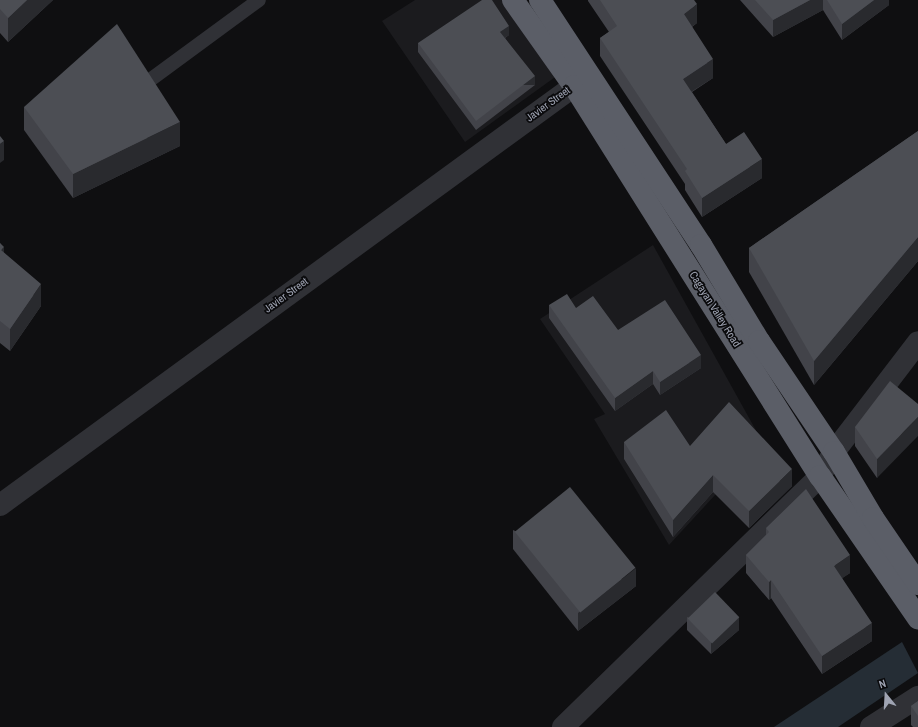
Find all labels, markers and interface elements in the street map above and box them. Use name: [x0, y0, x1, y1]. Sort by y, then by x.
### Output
street label: Javier Street: [523, 84, 573, 124]
street label: Cagayan Valley Road: [686, 269, 744, 349]
street label: Javier Street: [261, 275, 311, 315]
north arrow: [866, 675, 906, 715]
text: N: [877, 676, 888, 691]

